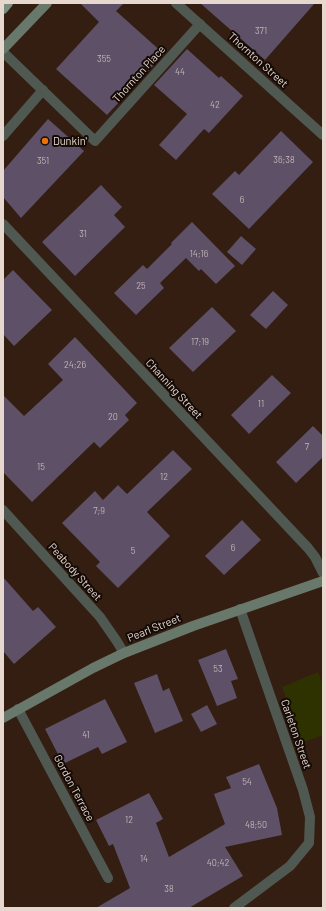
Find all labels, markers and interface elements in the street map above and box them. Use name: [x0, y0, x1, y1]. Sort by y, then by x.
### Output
house number: 371: [255, 26, 267, 36]
street label: Thornton Street: [225, 30, 291, 90]
street label: Thornton Place: [110, 43, 168, 105]
house number: 355: [97, 54, 111, 64]
house number: 44: [175, 67, 185, 77]
house number: 42: [210, 100, 220, 110]
place label: Dunkin': [53, 134, 87, 148]
marker: Dunkin': [40, 136, 50, 146]
house number: 36;38: [273, 155, 295, 165]
house number: 351: [37, 156, 49, 166]
house number: 6: [240, 195, 244, 205]
house number: 31: [79, 229, 87, 239]
house number: 14;16: [190, 249, 208, 259]
house number: 25: [136, 281, 146, 291]
house number: 17;19: [191, 337, 209, 347]
street label: Channing Street: [143, 356, 205, 422]
house number: 24;26: [64, 360, 86, 370]
house number: 11: [258, 399, 264, 409]
house number: 20: [108, 412, 118, 422]
house number: 7: [305, 442, 309, 452]
house number: 15: [37, 462, 45, 472]
house number: 12: [160, 472, 168, 482]
house number: 7;9: [93, 506, 105, 516]
street label: Peabody Street: [46, 540, 104, 604]
house number: 6: [231, 543, 235, 553]
house number: 5: [131, 546, 135, 556]
street label: Pearl Street: [125, 611, 183, 645]
house number: 53: [213, 664, 223, 674]
street label: Carleton Street: [278, 698, 314, 770]
house number: 41: [82, 730, 90, 740]
street label: Gordon Terrace: [51, 753, 97, 823]
house number: 54: [242, 777, 252, 787]
house number: 12: [125, 815, 133, 825]
house number: 48;50: [245, 820, 267, 830]
house number: 14: [140, 854, 148, 864]
house number: 40;42: [207, 858, 229, 868]
house number: 38: [164, 884, 174, 894]

